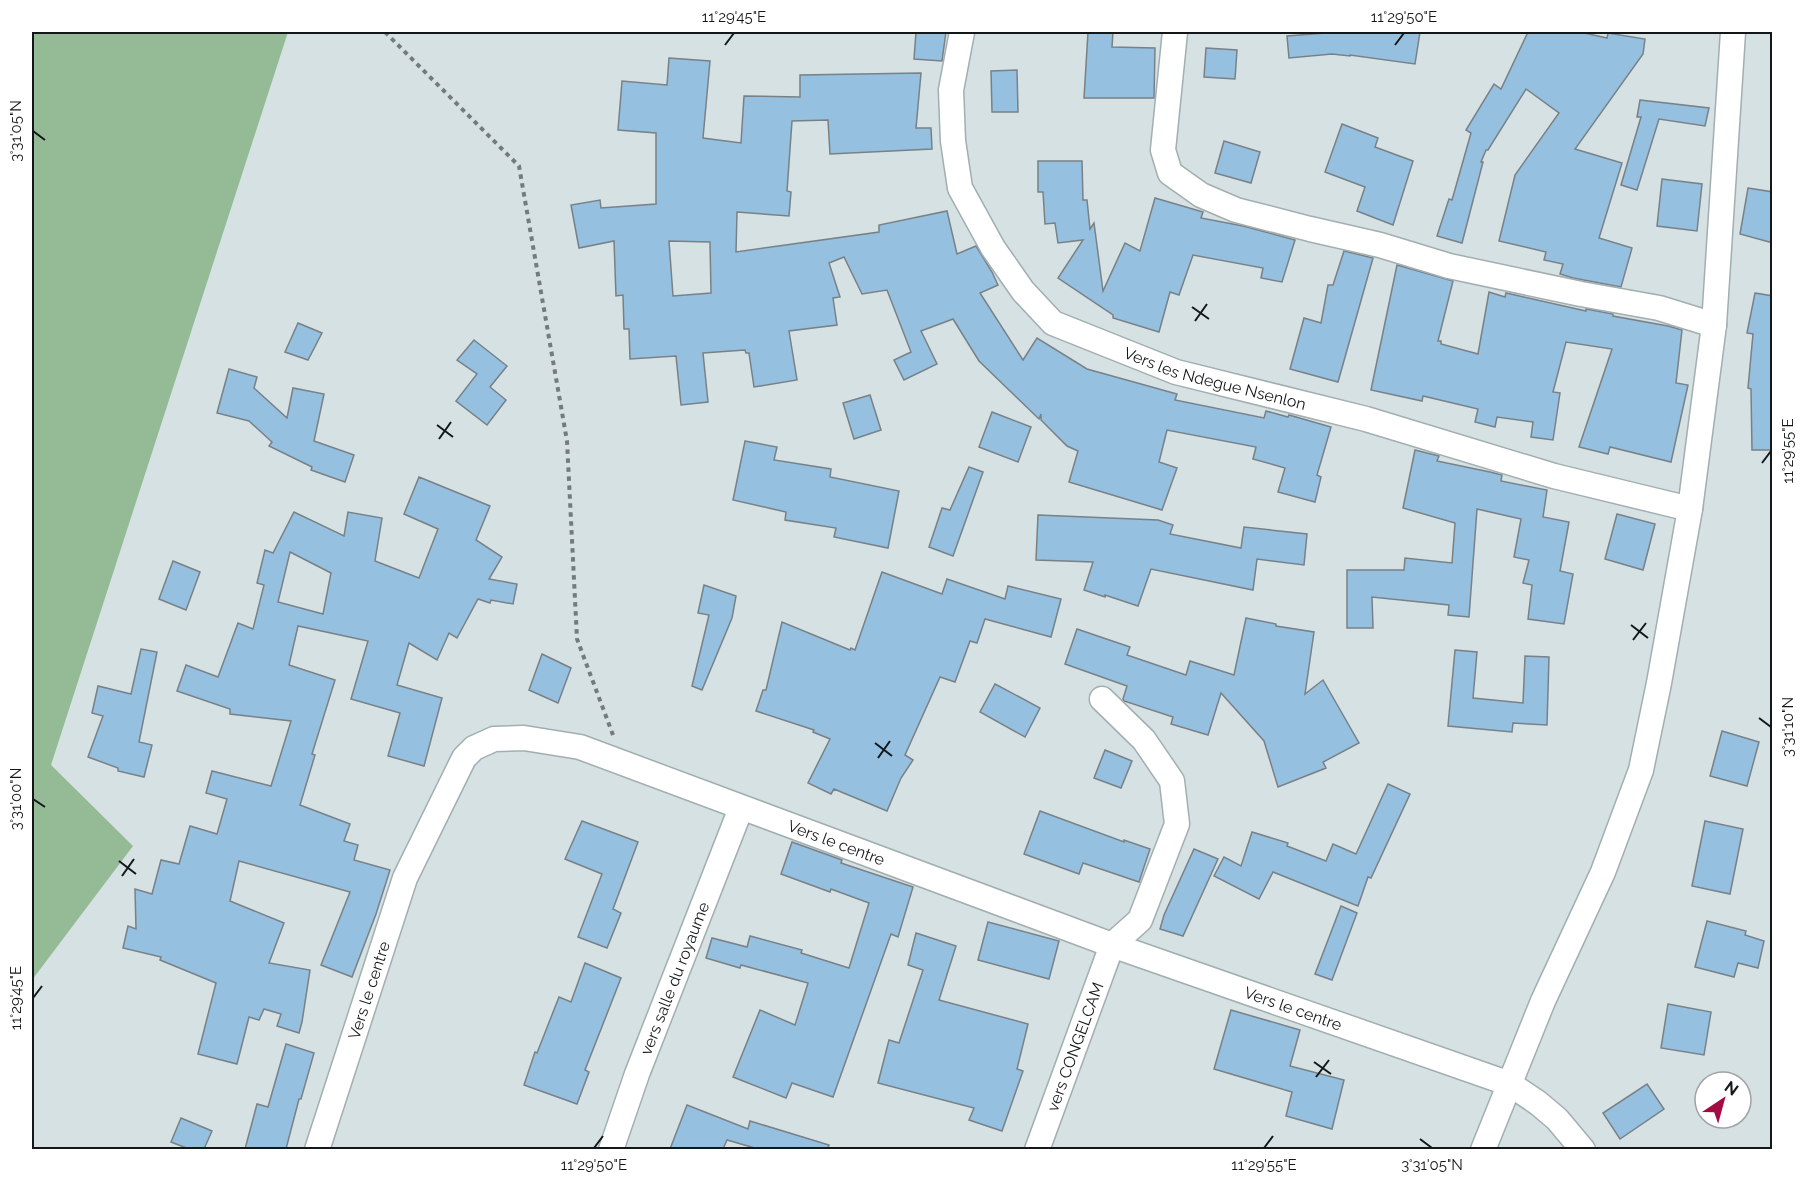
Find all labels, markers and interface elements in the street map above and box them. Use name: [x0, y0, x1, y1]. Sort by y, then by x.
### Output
text: 11°29'45"E: [702, 8, 766, 26]
text: 11°29'50"E: [1371, 8, 1437, 26]
text: 3°31'05"N: [7, 100, 25, 162]
street label: Vers les Ndegue Nsenlon: [1121, 343, 1308, 414]
text: 11°29'55"E: [1779, 418, 1797, 484]
text: 3°31'10"N: [1779, 697, 1797, 757]
text: 3°31'00"N: [7, 768, 25, 830]
street label: Vers le centre: [785, 816, 887, 870]
street label: vers salle du royaume: [636, 899, 713, 1058]
street label: Vers le centre: [344, 939, 394, 1042]
text: 11°29'45"E: [7, 966, 25, 1030]
street label: vers CONGELCAM: [1043, 980, 1108, 1114]
street label: Vers le centre: [1242, 983, 1344, 1035]
north arrow: [1693, 1070, 1753, 1130]
text: N: [1721, 1077, 1742, 1100]
text: 11°29'50"E: [561, 1156, 627, 1174]
text: 11°29'55"E: [1231, 1156, 1297, 1174]
text: 3°31'05"N: [1401, 1156, 1463, 1174]

